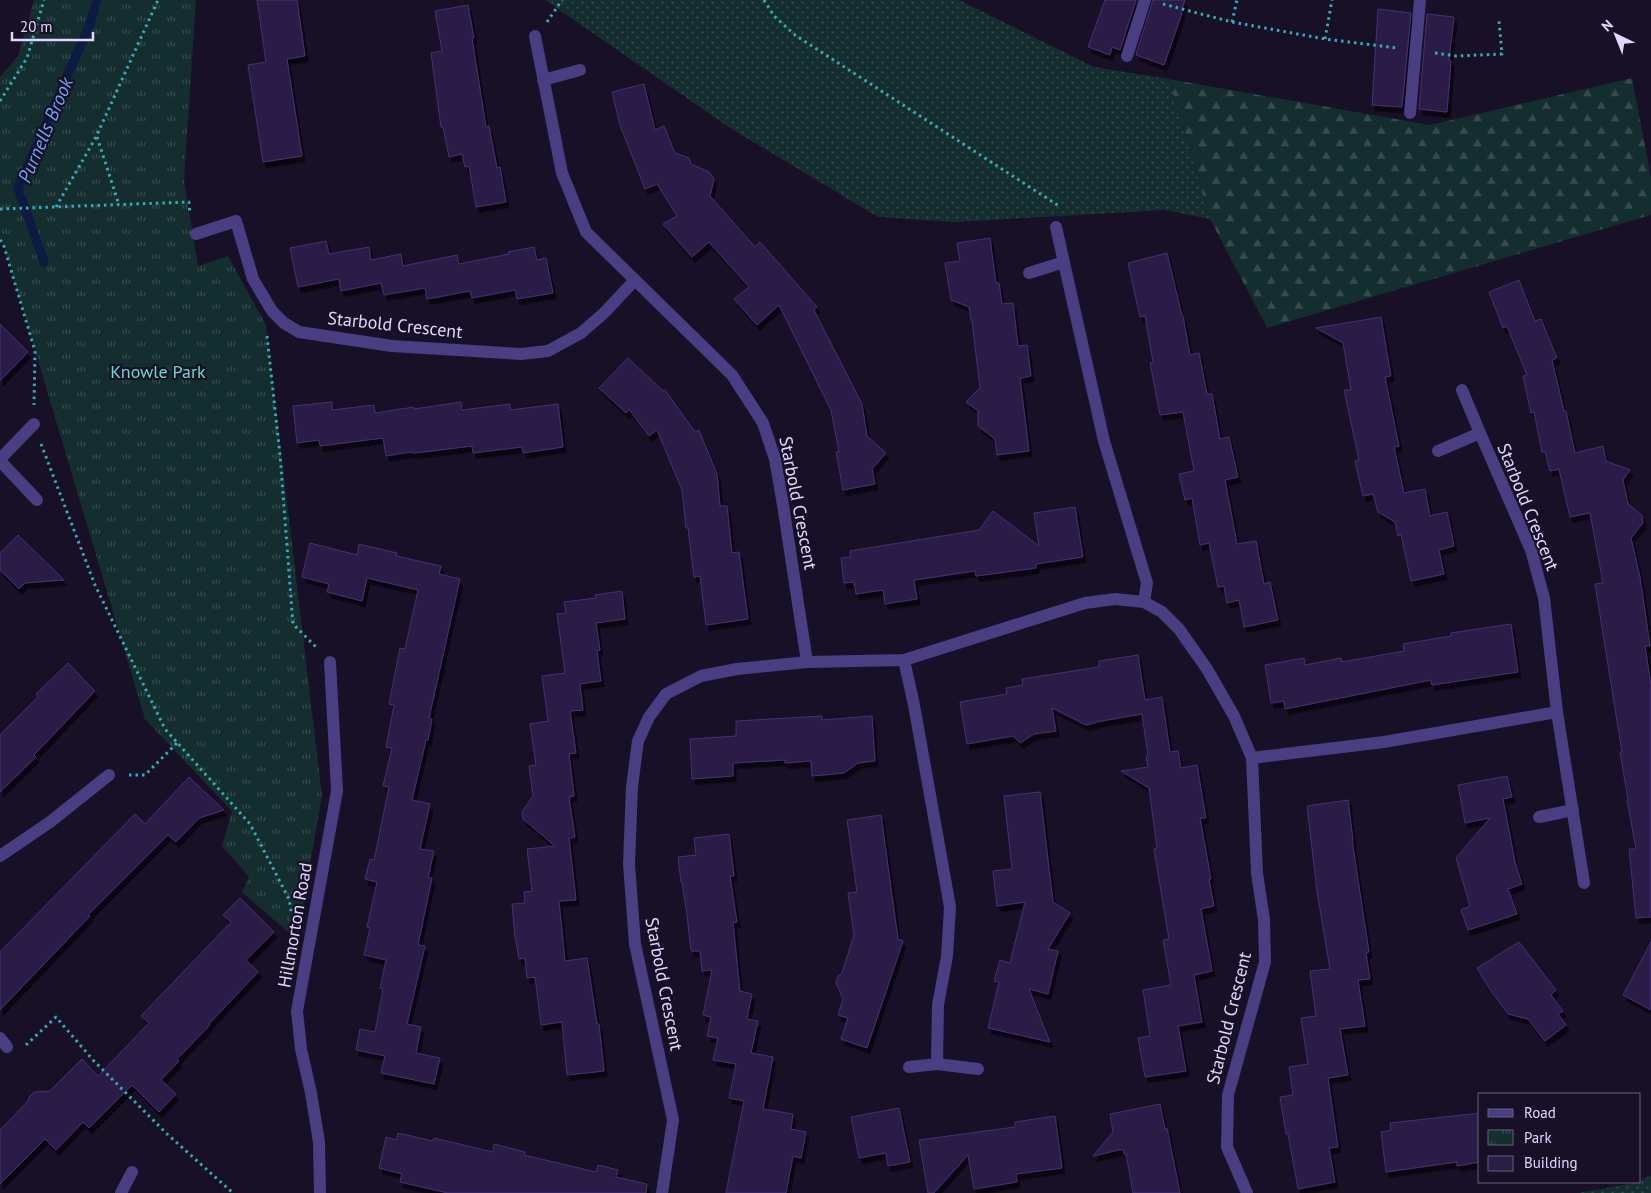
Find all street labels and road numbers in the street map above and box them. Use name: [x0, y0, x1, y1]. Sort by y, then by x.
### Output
street label: Starbold Crescent: [327, 306, 464, 343]
street label: Starbold Crescent: [774, 434, 823, 572]
street label: Starbold Crescent: [1492, 440, 1564, 574]
street label: Hillmorton Road: [272, 861, 317, 989]
street label: Starbold Crescent: [640, 915, 689, 1053]
street label: Starbold Crescent: [1201, 949, 1256, 1086]

